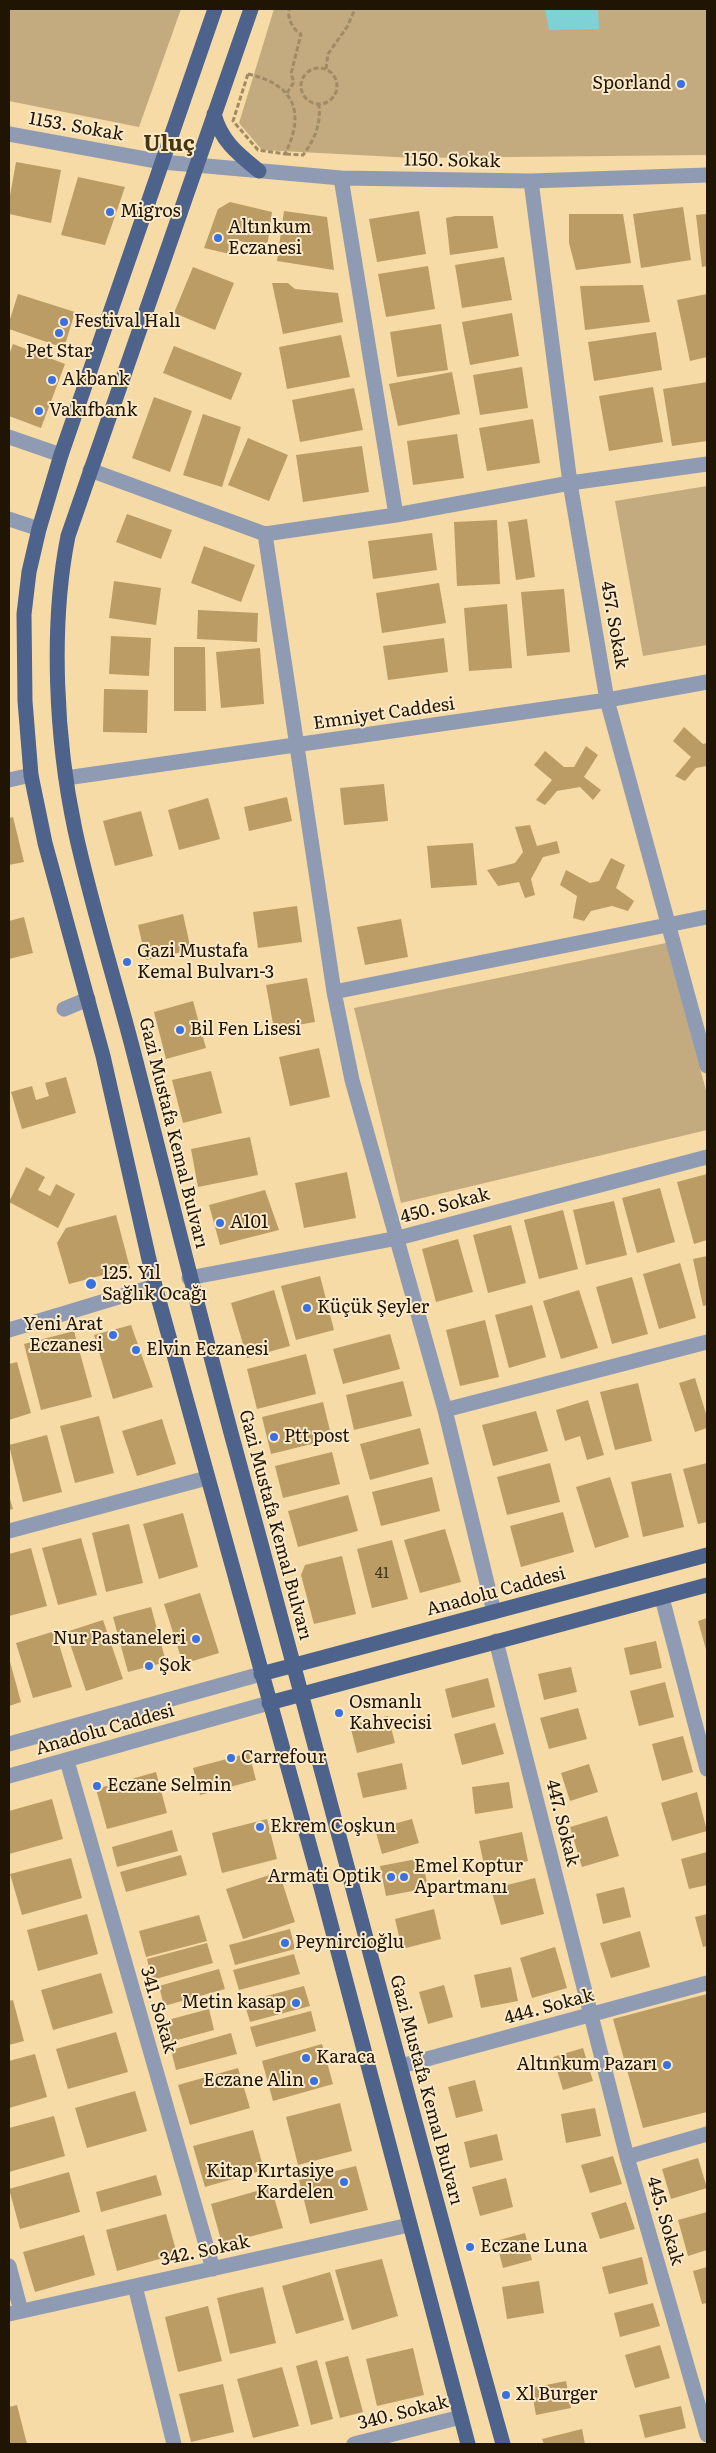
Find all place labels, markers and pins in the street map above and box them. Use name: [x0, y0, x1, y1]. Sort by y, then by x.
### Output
place label: Sporland: [592, 73, 671, 95]
marker: Sporland: [675, 78, 687, 90]
place label: Migros: [120, 201, 181, 223]
marker: Migros: [104, 206, 116, 218]
place label: Altınkum Eczanesi: [228, 217, 312, 260]
marker: Altınkum Eczanesi: [212, 232, 224, 244]
place label: Festival Halı: [74, 311, 181, 333]
marker: Festival Halı: [58, 316, 70, 328]
marker: Pet Star: [53, 327, 65, 339]
place label: Pet Star: [26, 341, 92, 363]
place label: Akbank: [62, 369, 130, 391]
marker: Akbank: [46, 374, 58, 386]
place label: Vakıfbank: [49, 400, 137, 422]
marker: Vakıfbank: [33, 405, 45, 417]
place label: Gazi Mustafa Kemal Bulvarı-3: [137, 941, 274, 984]
marker: Gazi Mustafa Kemal Bulvarı-3: [121, 956, 133, 968]
place label: Bil Fen Lisesi: [190, 1019, 301, 1041]
marker: Bil Fen Lisesi: [174, 1024, 186, 1036]
place label: A101: [230, 1212, 268, 1234]
marker: A101: [214, 1217, 226, 1229]
place label: 125. Yıl Sağlık Ocağı: [102, 1263, 207, 1306]
marker: 125. Yıl Sağlık Ocağı: [84, 1277, 98, 1291]
place label: Küçük Şeyler: [317, 1297, 429, 1319]
marker: Küçük Şeyler: [301, 1302, 313, 1314]
place label: Yeni Arat Eczanesi: [23, 1314, 103, 1356]
marker: Yeni Arat Eczanesi: [107, 1329, 119, 1341]
place label: Elvin Eczanesi: [146, 1339, 269, 1361]
marker: Elvin Eczanesi: [130, 1344, 142, 1356]
place label: Ptt post: [284, 1426, 350, 1448]
marker: Ptt post: [268, 1431, 280, 1443]
place label: Nur Pastaneleri: [53, 1628, 186, 1650]
marker: Nur Pastaneleri: [190, 1633, 202, 1645]
place label: Şok: [159, 1655, 191, 1677]
marker: Şok: [143, 1660, 155, 1672]
place label: Osmanlı Kahvecisi: [349, 1692, 432, 1735]
marker: Osmanlı Kahvecisi: [333, 1707, 345, 1719]
place label: Carrefour: [241, 1747, 326, 1769]
marker: Carrefour: [225, 1752, 237, 1764]
place label: Eczane Selmin: [107, 1775, 232, 1797]
marker: Eczane Selmin: [91, 1780, 103, 1792]
place label: Ekrem Coşkun: [270, 1816, 396, 1838]
marker: Ekrem Coşkun: [254, 1821, 266, 1833]
place label: Emel Koptur Apartmanı: [414, 1856, 523, 1898]
place label: Armati Optik: [267, 1866, 381, 1888]
marker: Armati Optik: [385, 1871, 397, 1883]
marker: Emel Koptur Apartmanı: [398, 1871, 410, 1883]
place label: Peynircioğlu: [295, 1932, 404, 1954]
marker: Peynircioğlu: [279, 1937, 291, 1949]
place label: Metin kasap: [181, 1992, 286, 2014]
marker: Metin kasap: [290, 1997, 302, 2009]
place label: Karaca: [316, 2047, 376, 2069]
marker: Karaca: [300, 2052, 312, 2064]
place label: Altınkum Pazarı: [517, 2054, 657, 2076]
marker: Altınkum Pazarı: [661, 2059, 673, 2071]
place label: Eczane Alin: [203, 2070, 304, 2092]
marker: Eczane Alin: [308, 2075, 320, 2087]
place label: Kitap Kırtasiye Kardelen: [206, 2161, 334, 2204]
marker: Kitap Kırtasiye Kardelen: [338, 2176, 350, 2188]
place label: Eczane Luna: [480, 2236, 588, 2258]
marker: Eczane Luna: [464, 2241, 476, 2253]
place label: Xl Burger: [516, 2384, 598, 2406]
marker: Xl Burger: [500, 2389, 512, 2401]

